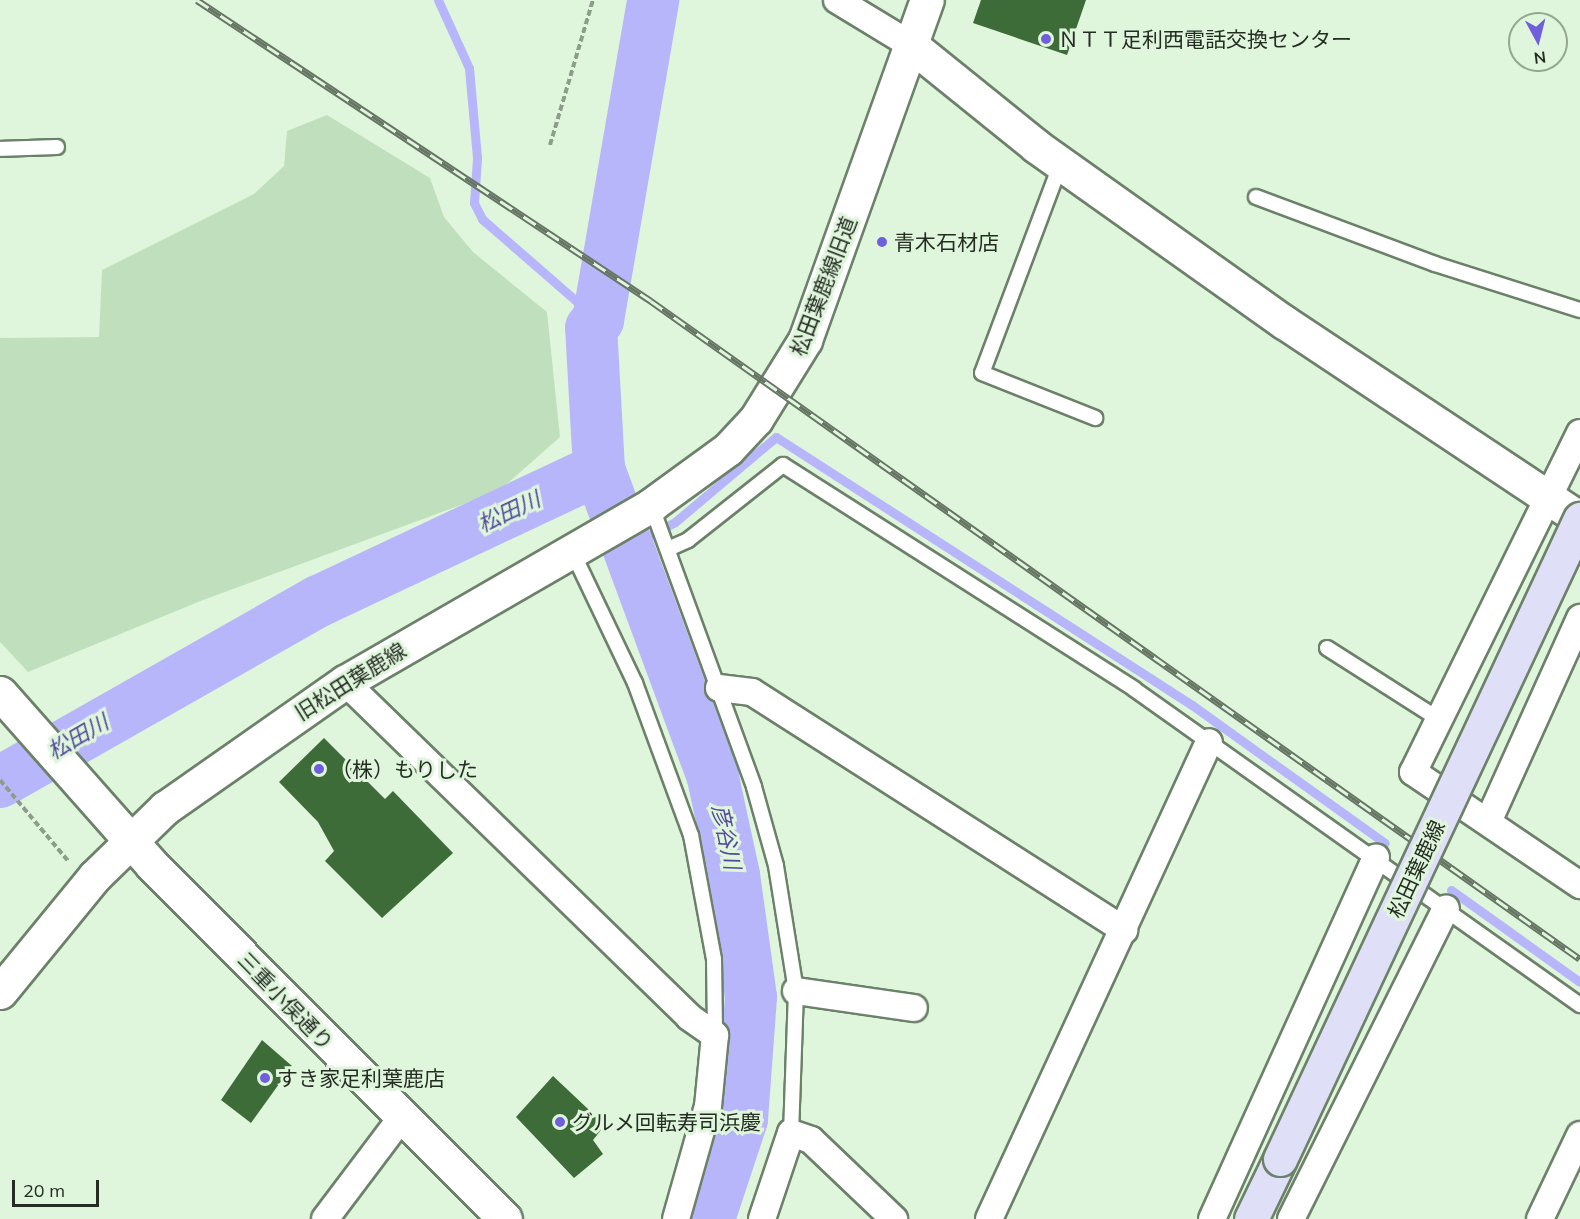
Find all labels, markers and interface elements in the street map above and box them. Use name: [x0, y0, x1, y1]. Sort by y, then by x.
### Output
north arrow: [1508, 12, 1568, 72]
place label: ＮＴＴ足利西電話交換センター: [1058, 26, 1352, 52]
marker: ＮＴＴ足利西電話交換センター: [1039, 32, 1053, 46]
text: N: [1533, 47, 1547, 69]
street label: 松田葉鹿線旧道: [785, 213, 861, 359]
place label: 青木石材店: [894, 229, 999, 255]
marker: 青木石材店: [875, 235, 889, 249]
water label: 松田川: [474, 486, 544, 538]
street label: 旧松田葉鹿線: [290, 637, 410, 725]
water label: 松田川: [43, 709, 113, 765]
place label: （株）もりした: [331, 756, 478, 782]
marker: （株）もりした: [312, 762, 326, 776]
water label: 彦谷川: [706, 802, 746, 872]
street label: 松田葉鹿線: [1382, 816, 1450, 922]
street label: 三重小俣通り: [233, 947, 339, 1055]
place label: すき家足利葉鹿店: [277, 1065, 445, 1091]
marker: すき家足利葉鹿店: [258, 1071, 272, 1085]
place label: グルメ回転寿司浜慶: [572, 1109, 761, 1135]
marker: グルメ回転寿司浜慶: [553, 1115, 567, 1129]
scale bar: [15, 1168, 102, 1206]
text: 20 m: [23, 1179, 65, 1202]

